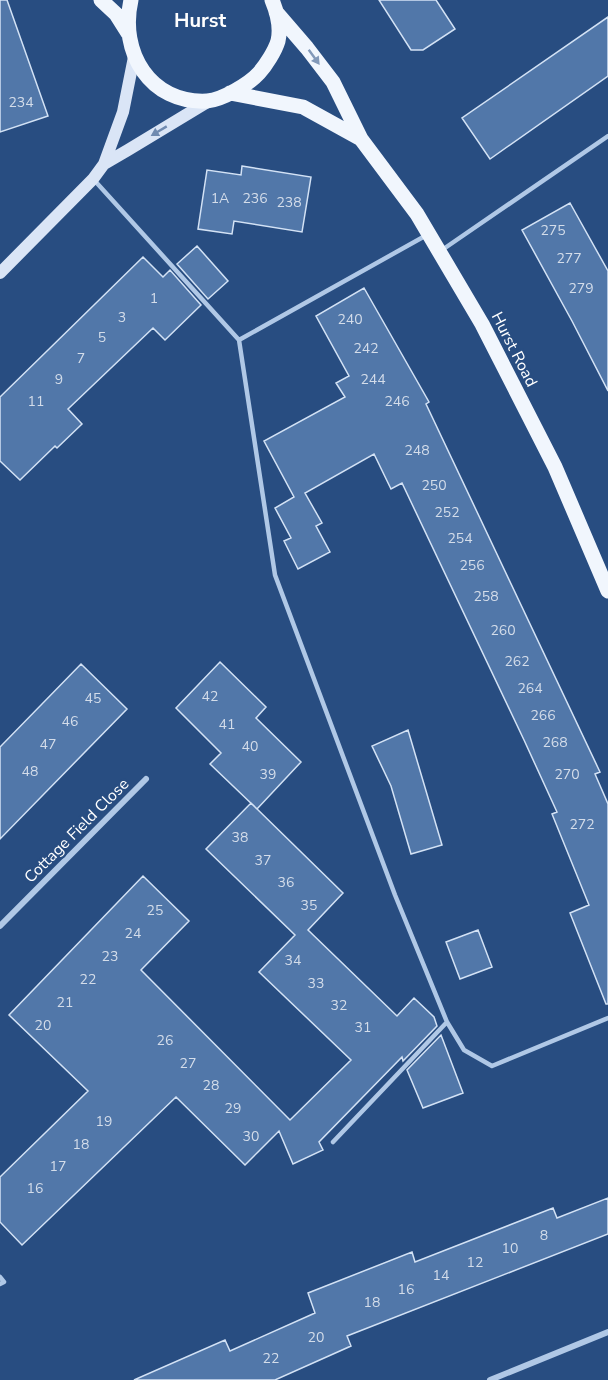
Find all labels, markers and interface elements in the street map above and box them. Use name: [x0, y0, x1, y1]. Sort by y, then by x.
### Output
district label: Hurst: [174, 7, 226, 34]
one-way arrow: [308, 48, 320, 64]
house number: 234: [8, 93, 34, 112]
one-way arrow: [151, 126, 167, 137]
house number: 1A: [211, 189, 229, 208]
house number: 236: [242, 189, 268, 208]
house number: 238: [276, 193, 302, 212]
house number: 275: [540, 221, 566, 240]
house number: 277: [556, 249, 582, 268]
house number: 279: [568, 279, 594, 298]
house number: 1: [150, 289, 158, 308]
house number: 3: [118, 308, 126, 327]
street label: Hurst Road: [486, 308, 542, 391]
house number: 240: [337, 310, 363, 329]
house number: 5: [98, 328, 106, 347]
house number: 242: [353, 339, 379, 358]
house number: 7: [77, 349, 85, 368]
house number: 9: [55, 370, 63, 389]
house number: 244: [360, 370, 386, 389]
house number: 11: [28, 392, 44, 411]
house number: 246: [384, 392, 410, 411]
house number: 248: [404, 441, 430, 460]
house number: 250: [421, 476, 447, 495]
house number: 252: [434, 503, 460, 522]
house number: 254: [447, 529, 473, 548]
house number: 256: [459, 556, 485, 575]
house number: 258: [473, 587, 499, 606]
house number: 260: [490, 621, 516, 640]
house number: 262: [504, 652, 530, 671]
house number: 264: [517, 679, 543, 698]
house number: 42: [202, 687, 218, 706]
house number: 45: [85, 689, 101, 708]
house number: 266: [530, 706, 556, 725]
house number: 46: [62, 712, 78, 731]
house number: 41: [219, 715, 235, 734]
house number: 268: [542, 733, 568, 752]
house number: 47: [40, 735, 56, 754]
house number: 40: [242, 737, 258, 756]
house number: 48: [22, 762, 38, 781]
house number: 39: [260, 765, 276, 784]
house number: 270: [554, 765, 580, 784]
street label: Cottage Field Close: [19, 773, 134, 888]
house number: 272: [569, 815, 595, 834]
house number: 38: [232, 828, 248, 847]
house number: 37: [255, 851, 271, 870]
house number: 36: [278, 873, 294, 892]
house number: 35: [301, 896, 317, 915]
house number: 25: [147, 901, 163, 920]
house number: 24: [125, 924, 141, 943]
house number: 23: [102, 947, 118, 966]
house number: 34: [285, 951, 301, 970]
house number: 22: [80, 970, 96, 989]
house number: 33: [308, 974, 324, 993]
house number: 21: [57, 993, 73, 1012]
house number: 32: [331, 996, 347, 1015]
house number: 20: [35, 1016, 51, 1035]
house number: 31: [355, 1018, 371, 1037]
house number: 26: [157, 1031, 173, 1050]
house number: 27: [180, 1054, 196, 1073]
house number: 28: [203, 1076, 219, 1095]
house number: 29: [225, 1099, 241, 1118]
house number: 19: [96, 1112, 112, 1131]
house number: 30: [243, 1127, 259, 1146]
house number: 18: [73, 1135, 89, 1154]
house number: 17: [50, 1157, 66, 1176]
house number: 16: [27, 1179, 43, 1198]
house number: 8: [540, 1226, 548, 1245]
house number: 10: [502, 1239, 518, 1258]
house number: 12: [467, 1253, 483, 1272]
house number: 14: [433, 1266, 449, 1285]
house number: 16: [398, 1280, 414, 1299]
house number: 18: [364, 1293, 380, 1312]
house number: 20: [308, 1328, 324, 1347]
house number: 22: [263, 1349, 279, 1368]

